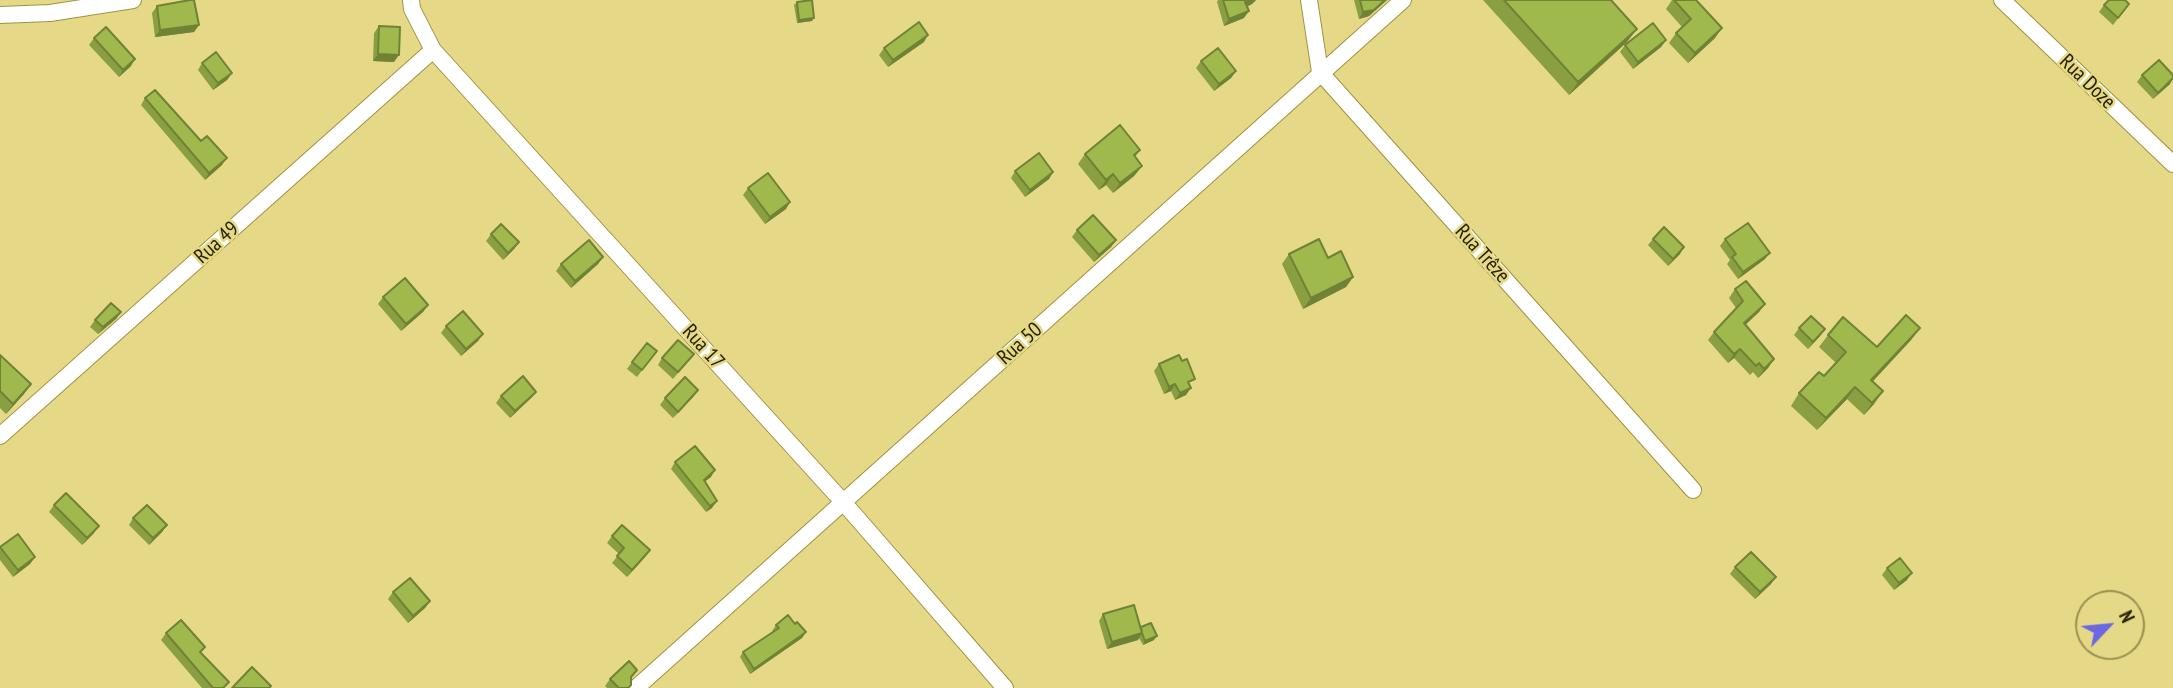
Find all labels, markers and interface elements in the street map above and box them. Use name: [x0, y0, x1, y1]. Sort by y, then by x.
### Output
street label: Rua Doze: [2054, 49, 2120, 115]
street label: Rua 49: [190, 217, 244, 269]
street label: Rua Trêze: [1449, 220, 1515, 288]
street label: Rua 50: [993, 318, 1047, 370]
street label: Rua 17: [677, 320, 729, 374]
north arrow: [2075, 590, 2145, 660]
text: N: [2114, 607, 2140, 627]

